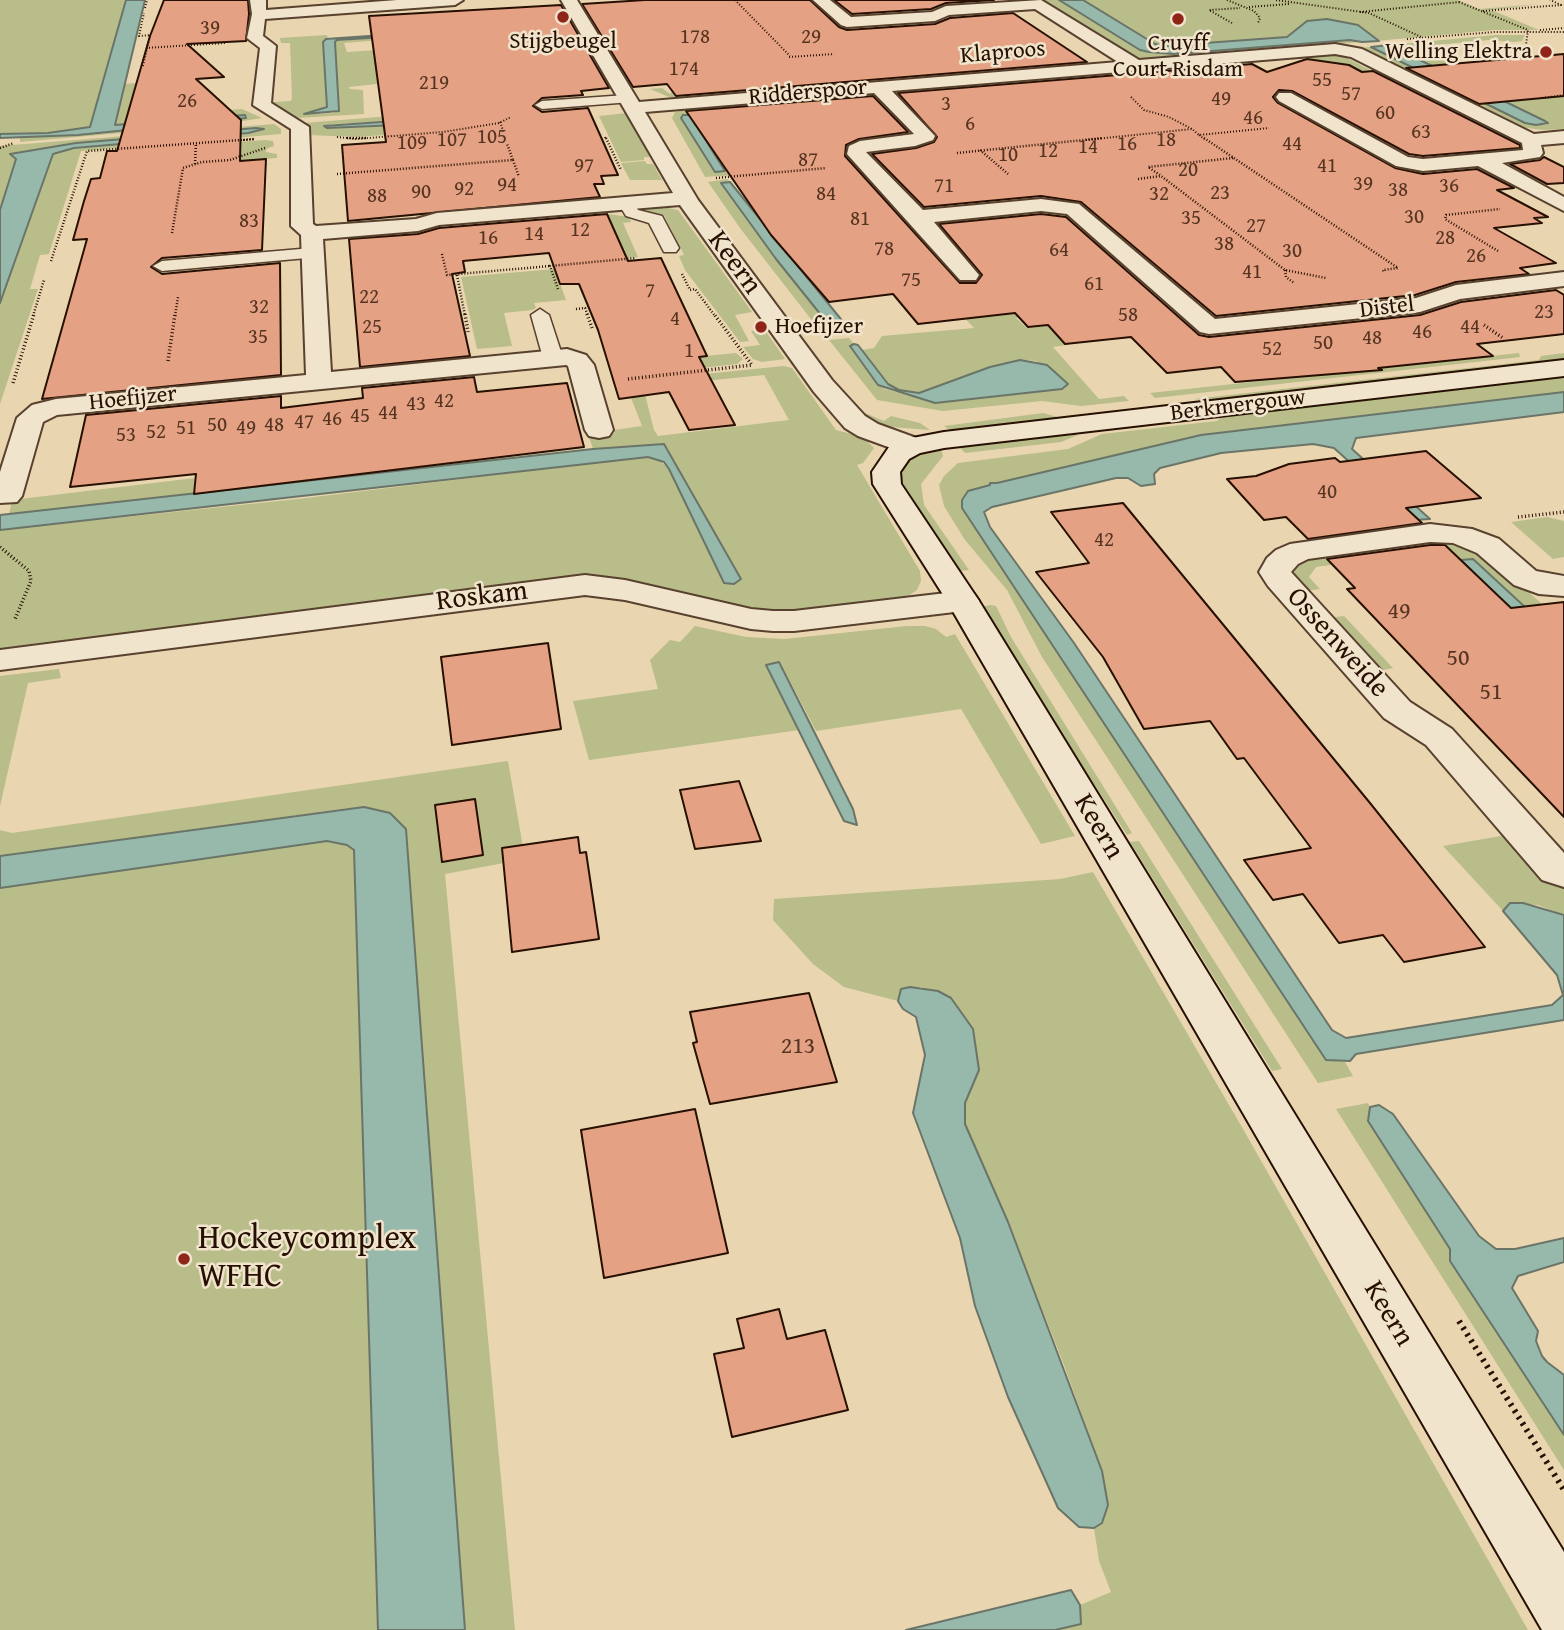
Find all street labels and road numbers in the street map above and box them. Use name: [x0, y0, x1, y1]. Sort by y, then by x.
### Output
street label: Klaproos: [959, 36, 1047, 70]
street label: Ridderspoor: [748, 74, 868, 112]
street label: Keern: [700, 225, 768, 301]
street label: Distel: [1358, 291, 1416, 325]
street label: Hoefijzer: [88, 381, 178, 417]
street label: Berkmergouw: [1169, 384, 1307, 428]
street label: Roskam: [434, 575, 530, 619]
street label: Ossenweide: [1279, 581, 1395, 705]
street label: Keern: [1066, 788, 1130, 866]
street label: Keern: [1356, 1275, 1420, 1353]

